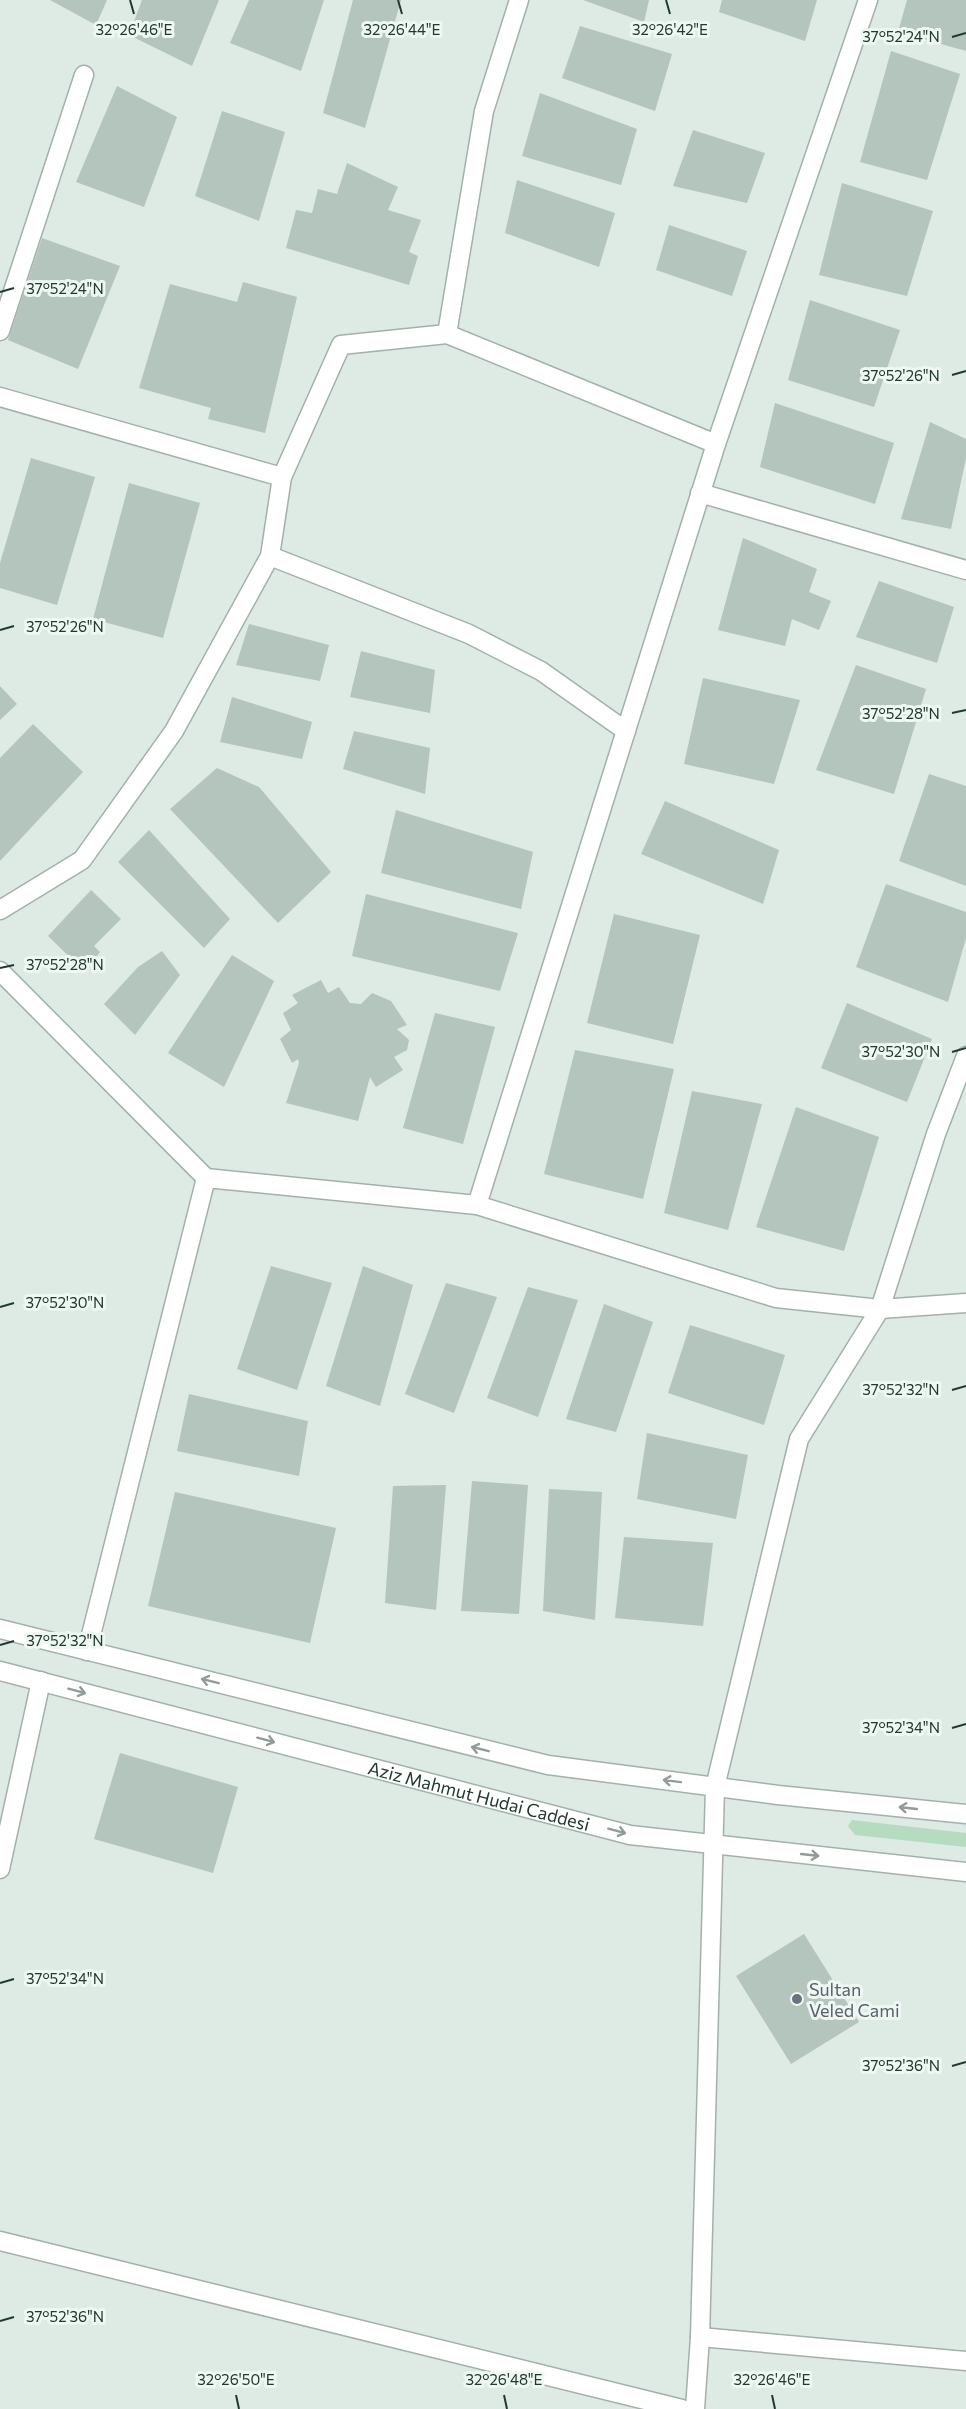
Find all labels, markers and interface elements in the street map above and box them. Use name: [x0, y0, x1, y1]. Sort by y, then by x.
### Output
text: 32°26'46"E: [95, 20, 173, 38]
text: 32°26'44"E: [364, 20, 441, 38]
text: 32°26'42"E: [632, 20, 708, 38]
text: 37°52'24"N: [862, 27, 940, 45]
text: 37°52'24"N: [26, 279, 104, 297]
text: 37°52'26"N: [862, 366, 940, 384]
text: 37°52'26"N: [26, 617, 104, 635]
text: 37°52'28"N: [862, 704, 940, 722]
text: 37°52'28"N: [26, 955, 104, 973]
text: 37°52'30"N: [862, 1042, 940, 1060]
text: 37°52'30"N: [26, 1293, 104, 1311]
text: 37°52'32"N: [862, 1380, 940, 1398]
text: 37°52'32"N: [26, 1631, 104, 1649]
one-way arrow: [200, 1675, 219, 1687]
one-way arrow: [67, 1685, 86, 1697]
text: 37°52'34"N: [862, 1718, 940, 1736]
one-way arrow: [256, 1734, 275, 1746]
one-way arrow: [471, 1742, 490, 1754]
street label: Aziz Mahmut Hudai Caddesi: [366, 1756, 592, 1835]
one-way arrow: [663, 1776, 683, 1787]
one-way arrow: [898, 1802, 918, 1813]
one-way arrow: [607, 1826, 626, 1838]
one-way arrow: [800, 1850, 820, 1861]
text: 37°52'34"N: [26, 1969, 104, 1987]
place label: Sultan Veled Cami: [809, 1978, 900, 2021]
marker: Sultan Veled Cami: [790, 1992, 804, 2006]
text: 37°52'36"N: [862, 2056, 940, 2074]
text: 37°52'36"N: [26, 2307, 104, 2325]
text: 32°26'50"E: [197, 2370, 275, 2388]
text: 32°26'48"E: [465, 2370, 543, 2388]
text: 32°26'46"E: [733, 2370, 811, 2388]

